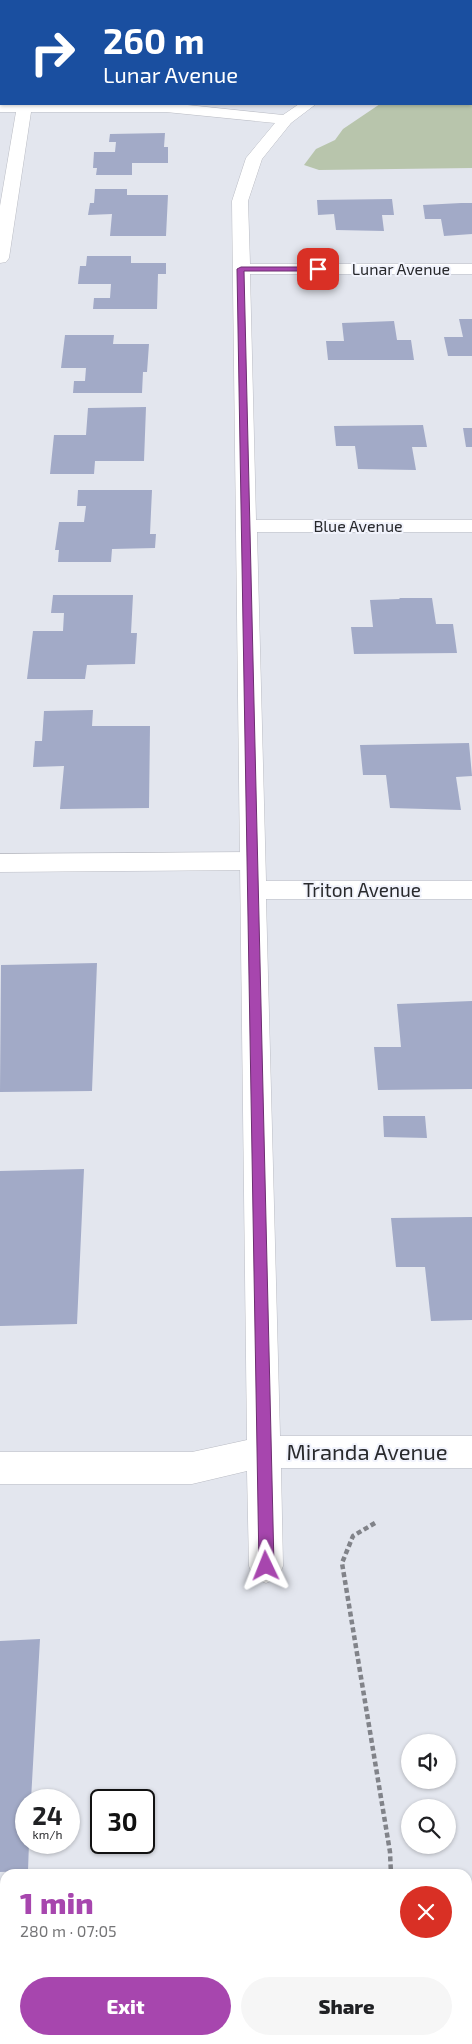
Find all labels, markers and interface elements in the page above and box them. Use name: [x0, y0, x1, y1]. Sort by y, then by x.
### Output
text: 260 m: [103, 19, 204, 61]
icon: right: [20, 20, 85, 85]
text: Lunar Avenue: [103, 61, 238, 87]
pin: [297, 248, 339, 290]
icon: arrive: [304, 255, 332, 283]
street label: Lunar Avenue: [352, 259, 450, 278]
street label: Blue Avenue: [313, 516, 403, 535]
street label: Triton Avenue: [303, 878, 421, 901]
street label: Miranda Avenue: [286, 1438, 448, 1464]
position arrow: [239, 1539, 291, 1591]
map controls: [401, 1734, 456, 1854]
button: sound: [401, 1734, 456, 1789]
speed limit sign: 30: [90, 1789, 155, 1854]
button: search: [401, 1799, 456, 1854]
text: 24: [32, 1800, 63, 1830]
text: km/h: [33, 1827, 62, 1841]
text: 1 min: [20, 1884, 94, 1920]
button: close: [400, 1886, 452, 1938]
text: 280 m · 07:05: [20, 1921, 117, 1940]
button: Exit: [20, 1977, 231, 2035]
button: Share: [241, 1977, 452, 2035]

